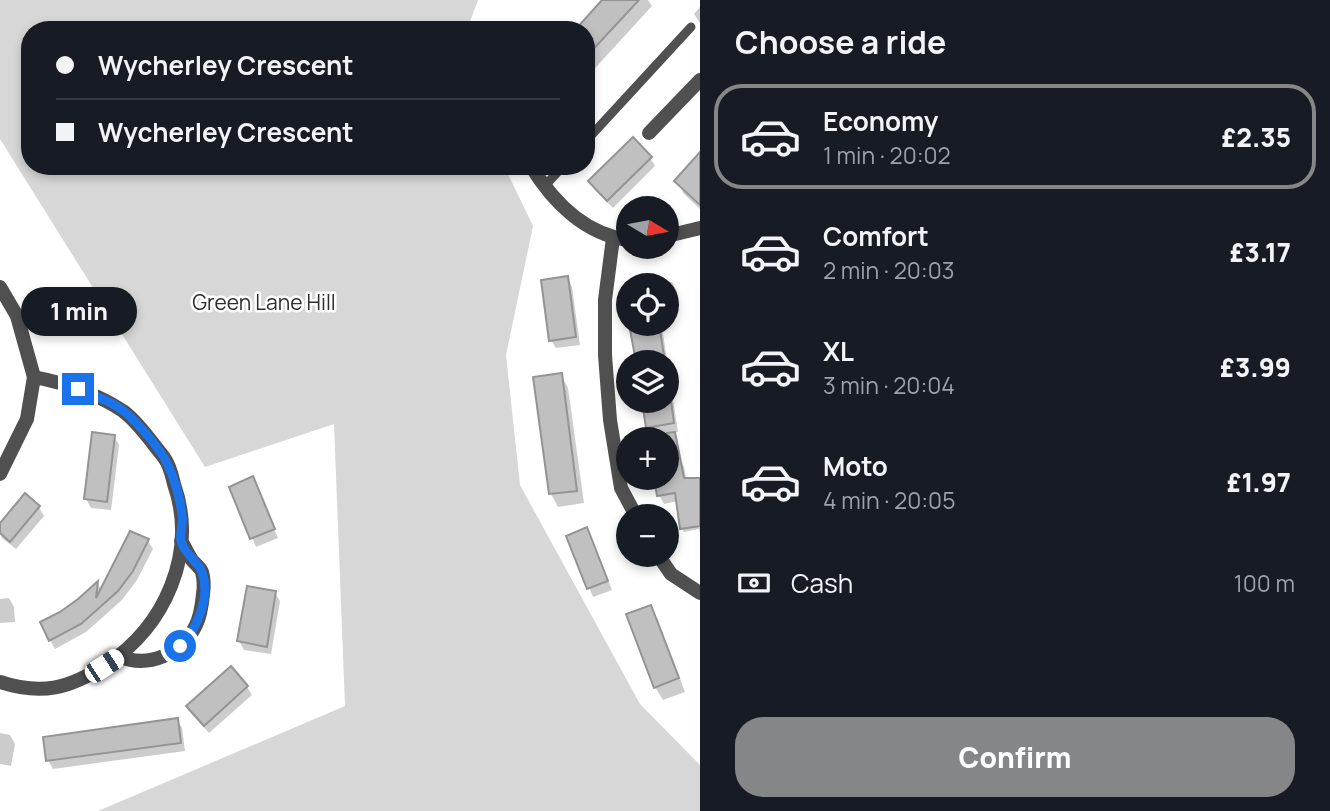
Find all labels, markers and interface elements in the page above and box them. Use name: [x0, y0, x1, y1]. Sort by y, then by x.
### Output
text: Choose a ride: [735, 20, 946, 64]
text: Wycherley Crescent: [98, 47, 353, 83]
text: Economy: [823, 103, 938, 139]
icon: car: [739, 105, 802, 168]
text: Wycherley Crescent: [98, 114, 353, 150]
text: £2.35: [1221, 119, 1291, 155]
text: 1 min · 20:02: [823, 139, 951, 171]
north arrow: [616, 196, 679, 259]
map controls: [616, 196, 679, 567]
text: Comfort: [823, 218, 929, 254]
icon: car: [739, 220, 802, 283]
text: £3.17: [1230, 234, 1291, 270]
text: 2 min · 20:03: [823, 254, 954, 286]
button: locate: [616, 273, 679, 336]
callout: 1 min: [20, 288, 136, 336]
park label: Green Lane Hill: [192, 288, 336, 316]
text: 1 min: [50, 295, 108, 327]
text: XL: [823, 333, 854, 369]
icon: car: [739, 335, 802, 398]
text: £3.99: [1220, 349, 1291, 385]
button: layers: [616, 350, 679, 413]
text: 3 min · 20:04: [823, 369, 955, 401]
route end: [62, 373, 94, 405]
button: +: [616, 427, 679, 490]
text: Moto: [823, 448, 888, 484]
icon: car: [739, 450, 802, 513]
text: £1.97: [1227, 464, 1291, 500]
text: 4 min · 20:05: [823, 484, 955, 516]
button: −: [616, 504, 679, 567]
icon: cash: [735, 564, 773, 602]
text: Cash: [791, 565, 853, 601]
text: 100 m: [1234, 567, 1295, 599]
route start: [164, 630, 196, 662]
car: [81, 646, 128, 686]
button: Confirm: [735, 717, 1295, 797]

